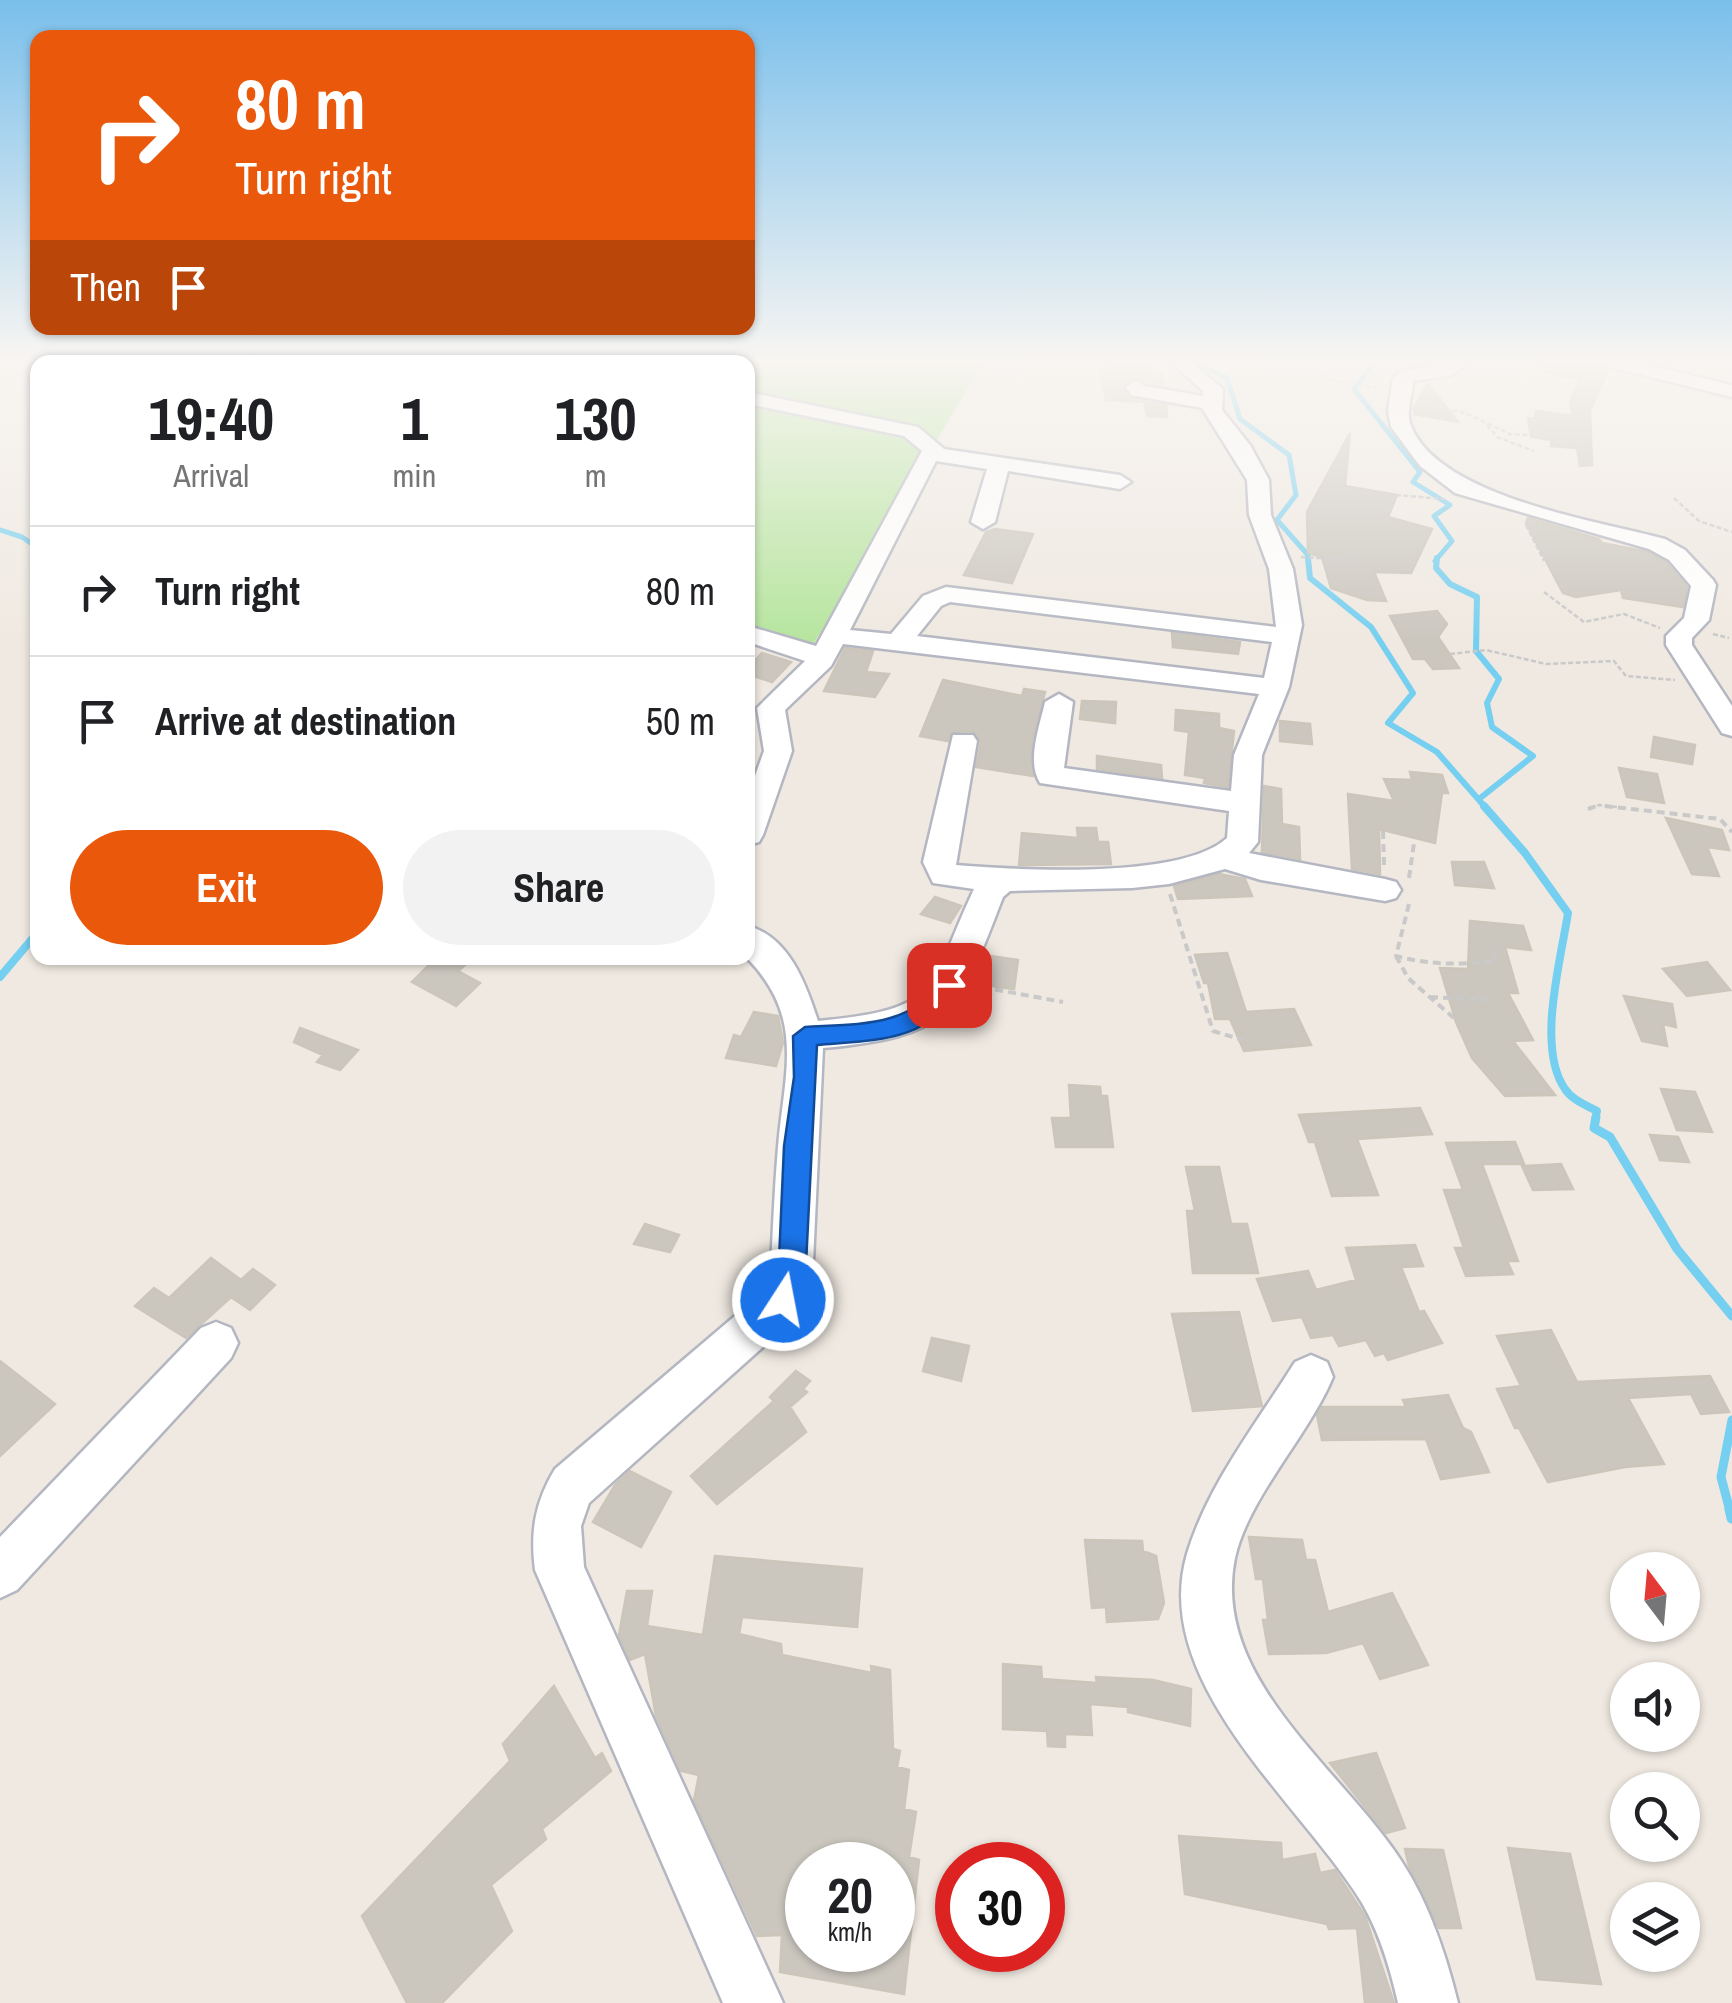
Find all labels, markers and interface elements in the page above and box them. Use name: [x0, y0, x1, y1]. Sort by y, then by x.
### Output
text: 80 m: [235, 57, 366, 151]
icon: right: [70, 70, 200, 200]
text: Turn right: [235, 147, 392, 208]
icon: arrive: [161, 260, 216, 315]
text: Then: [70, 262, 141, 313]
text: 19:40: [148, 378, 274, 459]
text: 1: [401, 378, 428, 459]
text: 130: [555, 378, 637, 459]
text: Arrival: [173, 454, 249, 497]
text: min: [392, 454, 436, 497]
text: m: [585, 454, 607, 497]
icon: right: [70, 564, 125, 619]
text: Turn right: [155, 566, 300, 617]
text: 80 m: [646, 566, 715, 617]
icon: arrive: [70, 694, 125, 749]
text: Arrive at destination: [155, 696, 456, 747]
text: 50 m: [646, 696, 715, 747]
button: Exit: [70, 830, 383, 945]
button: Share: [403, 830, 715, 945]
pin: [907, 943, 992, 1028]
icon: arrive: [922, 958, 977, 1013]
position arrow: [731, 1248, 835, 1352]
north arrow: [1610, 1552, 1700, 1642]
map controls: [1610, 1552, 1700, 1972]
button: sound: [1610, 1662, 1700, 1752]
button: search: [1610, 1772, 1700, 1862]
speed limit sign: 30: [935, 1842, 1065, 1972]
text: 20: [827, 1861, 873, 1929]
button: layers: [1610, 1882, 1700, 1972]
text: km/h: [828, 1915, 872, 1949]

